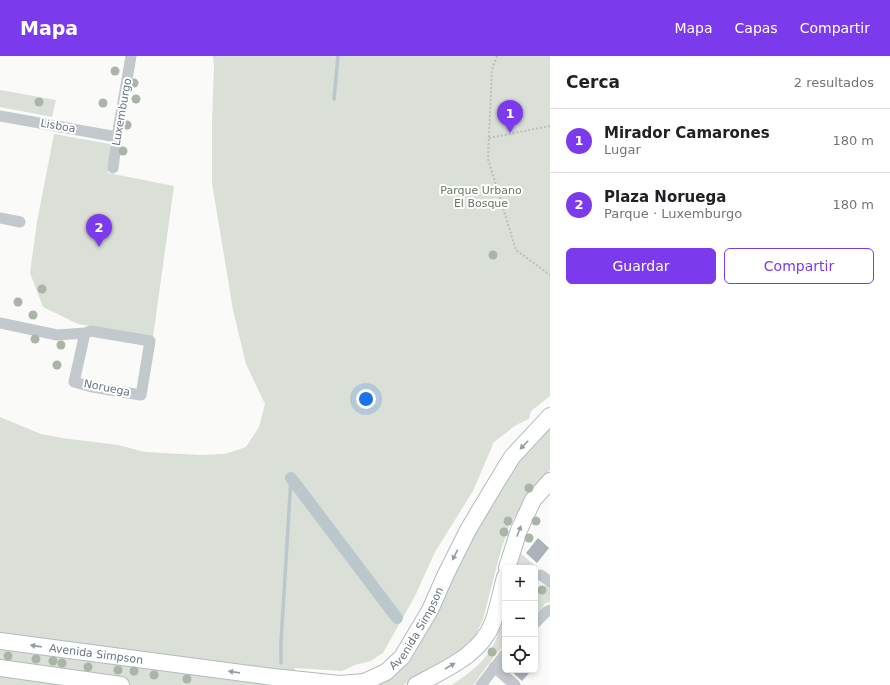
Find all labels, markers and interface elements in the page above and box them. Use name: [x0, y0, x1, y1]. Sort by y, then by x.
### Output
text: Mapa: [20, 17, 78, 39]
text: Mapa: [674, 20, 713, 36]
text: Capas: [735, 20, 778, 36]
text: Compartir: [800, 20, 870, 36]
text: Cerca: [566, 72, 620, 92]
text: 2 resultados: [794, 75, 874, 90]
street label: Luxemburgo: [110, 77, 134, 147]
pin: 1: [497, 100, 523, 133]
street label: Lisboa: [39, 117, 77, 135]
text: Mirador Camarones: [604, 124, 770, 142]
text: 1: [574, 133, 584, 148]
text: 180 m: [832, 133, 874, 148]
text: Lugar: [604, 142, 641, 157]
park label: Parque Urbano El Bosque: [440, 184, 522, 210]
text: Plaza Noruega: [604, 188, 726, 206]
text: 2: [574, 197, 584, 212]
text: 180 m: [832, 197, 874, 212]
text: Parque · Luxemburgo: [604, 206, 742, 221]
pin: 2: [86, 214, 112, 247]
button: Guardar: [566, 248, 716, 284]
button: Compartir: [724, 248, 874, 284]
street label: Noruega: [83, 377, 131, 399]
your location: [356, 389, 376, 409]
one-way arrow: [519, 440, 529, 450]
one-way arrow: [516, 525, 522, 536]
one-way arrow: [452, 549, 459, 561]
map controls: [502, 565, 538, 673]
button: +: [502, 565, 538, 601]
street label: Avenida Simpson: [386, 585, 446, 672]
button: −: [502, 601, 538, 637]
button: locate: [502, 637, 538, 673]
street label: Avenida Simpson: [48, 641, 144, 666]
one-way arrow: [30, 643, 42, 649]
one-way arrow: [444, 662, 456, 669]
one-way arrow: [228, 669, 240, 675]

